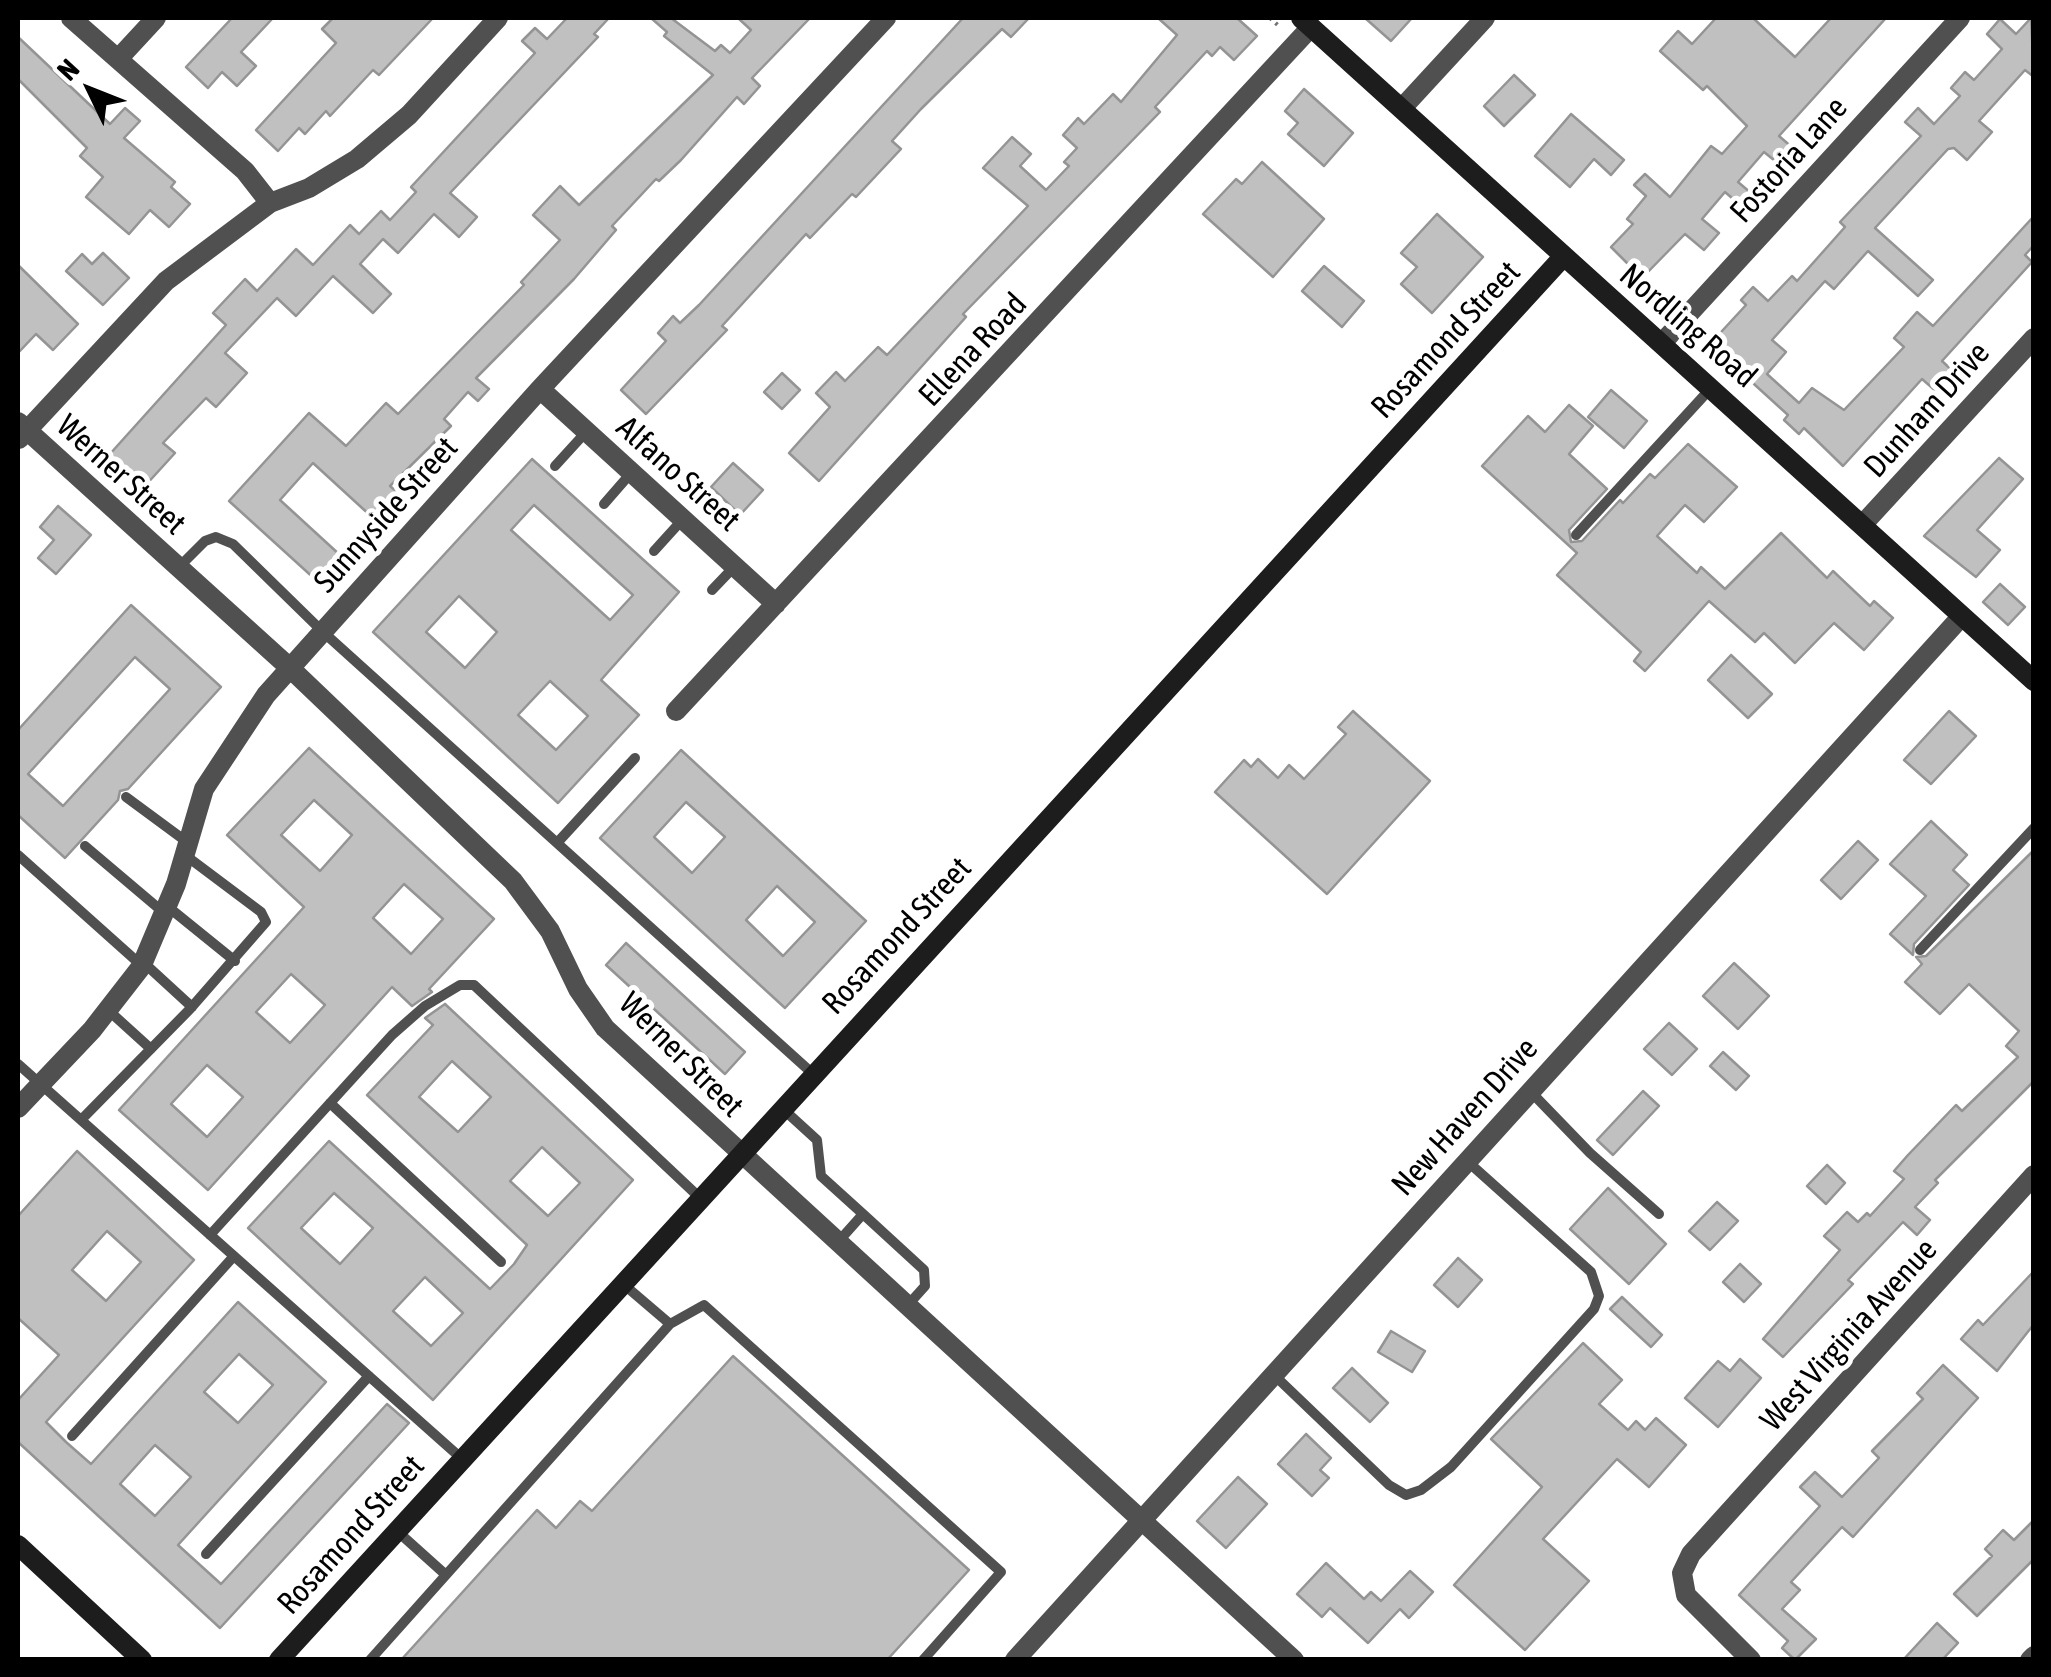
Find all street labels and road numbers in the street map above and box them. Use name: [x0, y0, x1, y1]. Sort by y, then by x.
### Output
street label: Fostoria Lane: [1723, 89, 1855, 231]
street label: Rosamond Street: [1364, 254, 1528, 426]
street label: Nordling Road: [1612, 256, 1764, 396]
street label: Ellena Road: [911, 285, 1035, 415]
street label: Dunham Drive: [1856, 334, 1998, 486]
street label: Werner Street: [49, 407, 193, 543]
street label: Alfano Street: [608, 409, 748, 539]
street label: Sunnyside Street: [306, 429, 466, 601]
street label: Rosamond Street: [815, 850, 979, 1022]
street label: Werner Street: [611, 985, 751, 1125]
street label: New Haven Drive: [1384, 1030, 1546, 1204]
street label: West Virginia Avenue: [1753, 1231, 1945, 1439]
street label: Rosamond Street: [270, 1448, 432, 1622]

